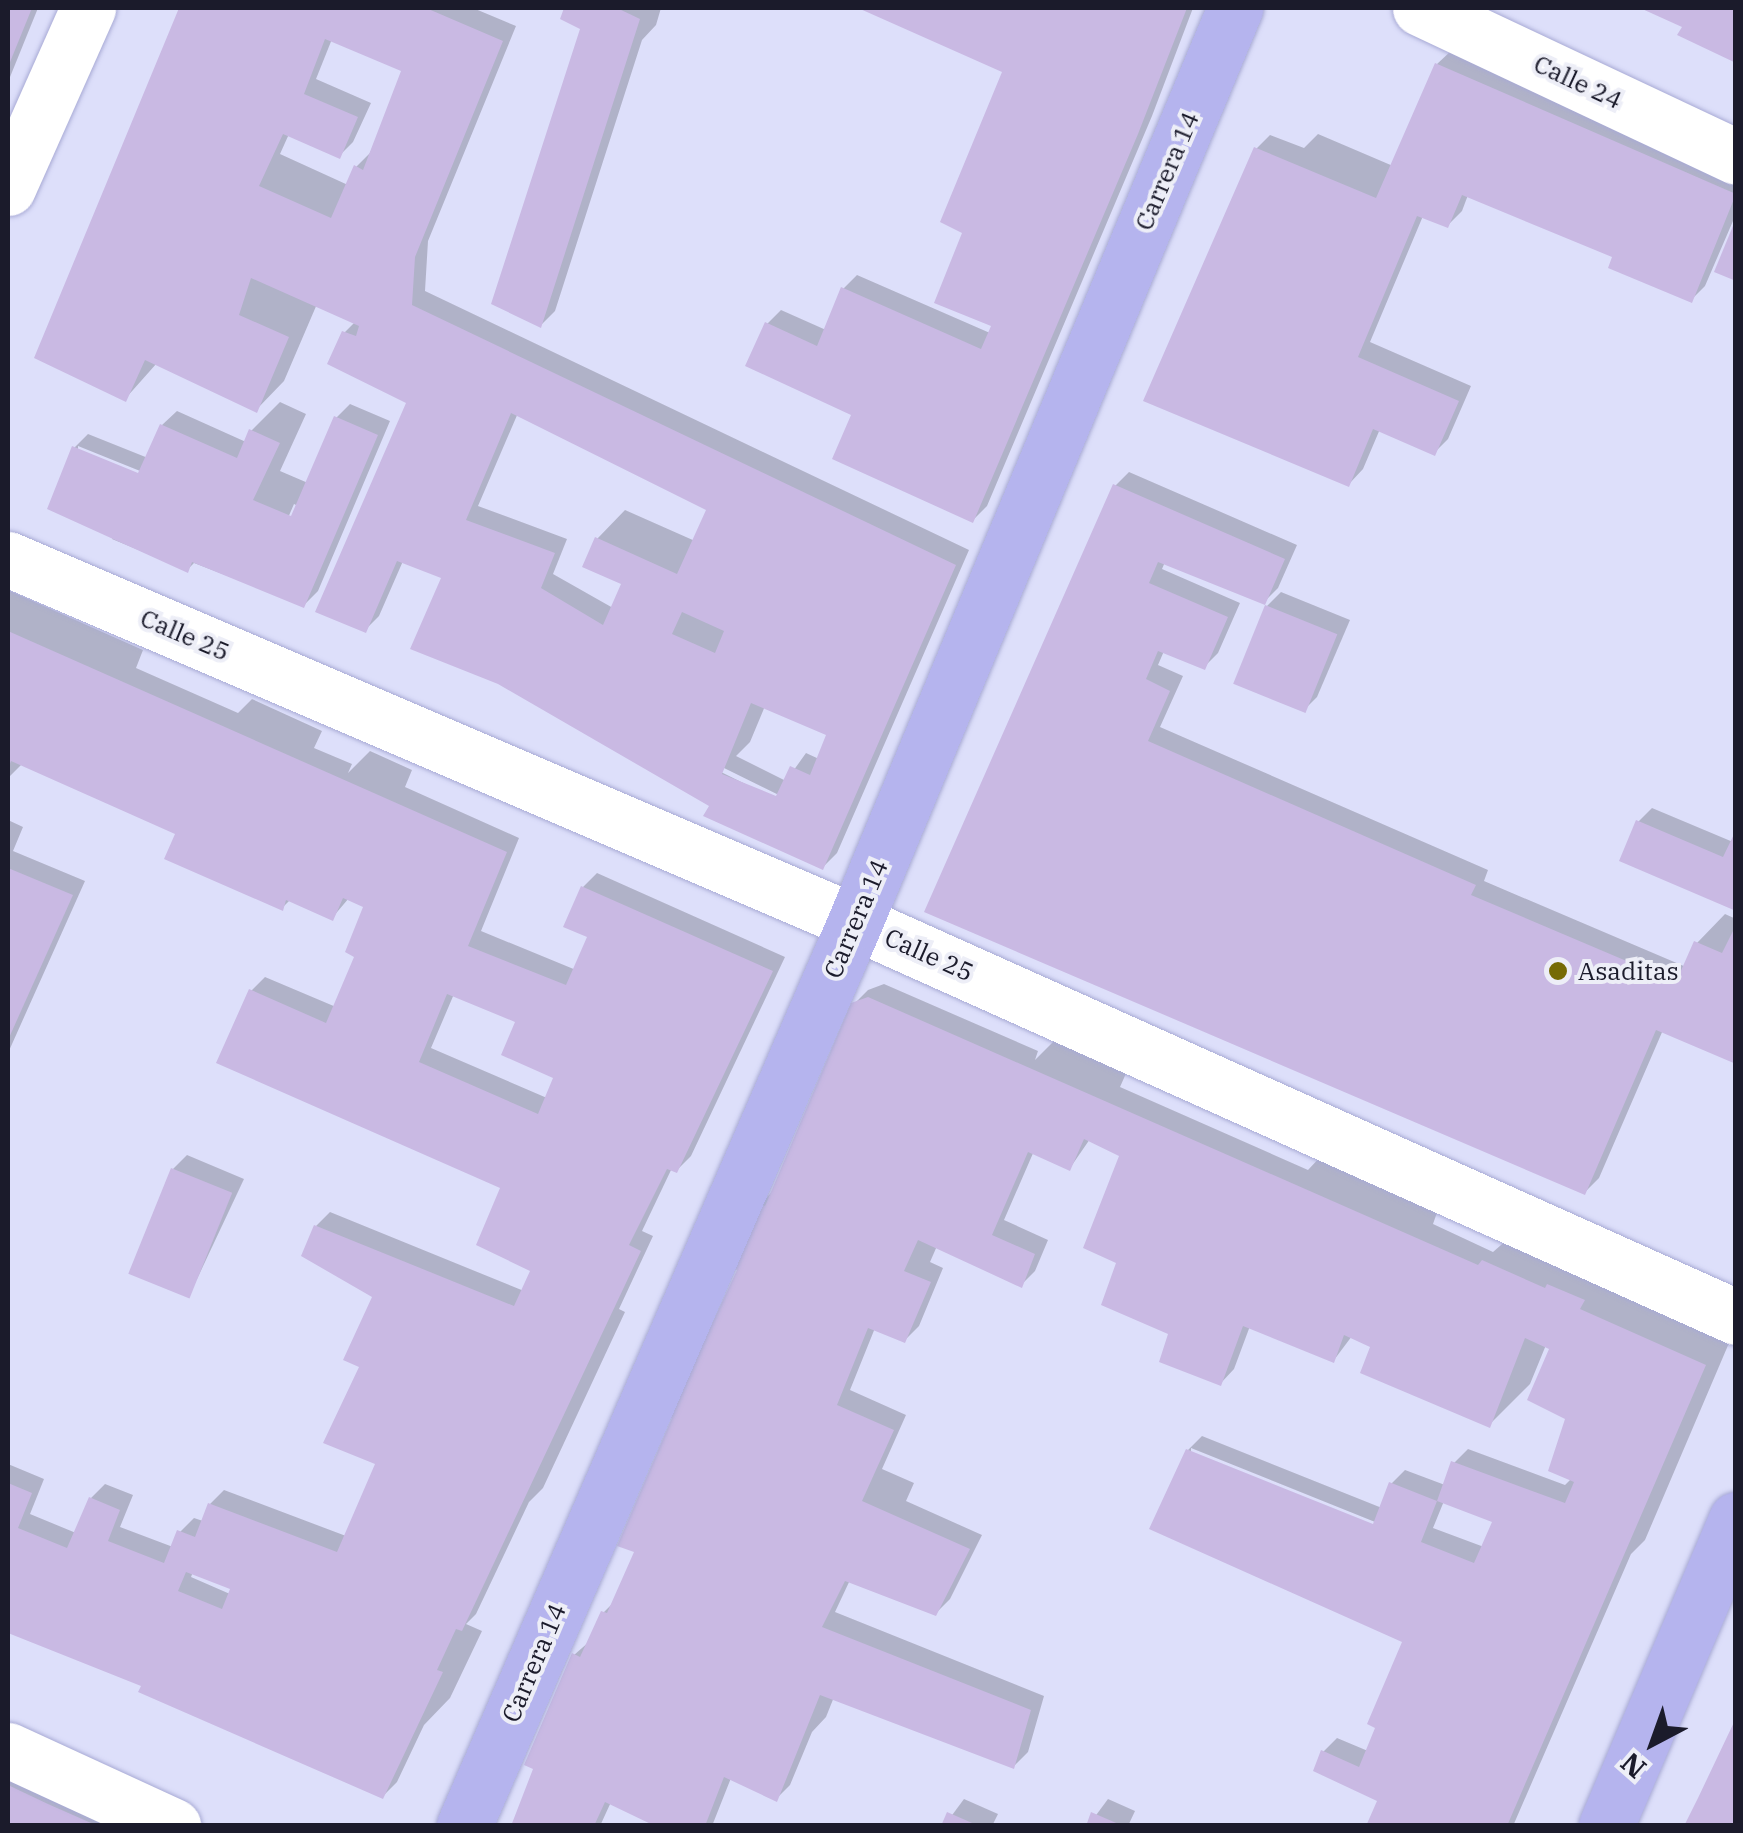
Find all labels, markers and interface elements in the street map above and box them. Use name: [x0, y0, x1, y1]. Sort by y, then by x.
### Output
street label: Calle 24: [1529, 49, 1627, 115]
street label: Carrera 14: [1129, 107, 1205, 235]
street label: Calle 25: [136, 603, 234, 667]
street label: Carrera 14: [818, 855, 894, 983]
street label: Calle 25: [880, 922, 978, 988]
place label: Asaditas: [1578, 956, 1679, 986]
marker: Asaditas: [1547, 960, 1569, 982]
street label: Carrera 14: [496, 1599, 572, 1727]
north arrow: [1603, 1693, 1703, 1793]
text: N: [1612, 1745, 1653, 1787]

